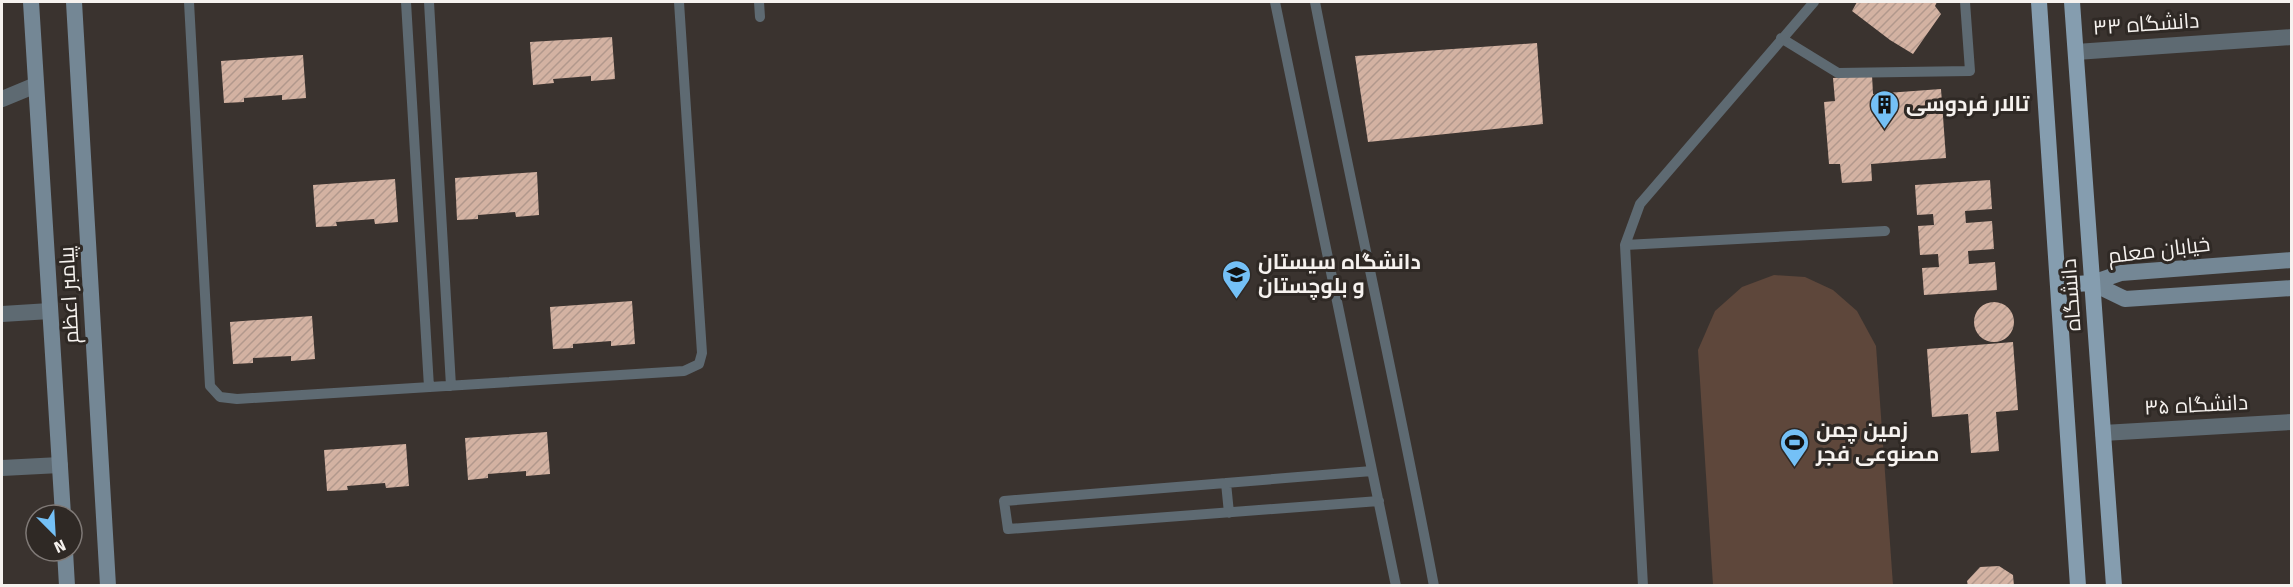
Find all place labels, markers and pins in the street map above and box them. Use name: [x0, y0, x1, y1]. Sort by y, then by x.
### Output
building icon: تالار فردوسی: [1869, 88, 1901, 130]
place label: تالار فردوسی: [1906, 91, 2031, 117]
place label: دانشگاه سیستان و بلوچستان: [1258, 249, 1421, 301]
school or university icon: دانشگاه سیستان و بلوچستان: [1221, 258, 1253, 300]
place label: زمین چمن مصنوعی فجر: [1815, 417, 1939, 467]
sports icon: زمین چمن مصنوعی فجر: [1779, 426, 1811, 468]

